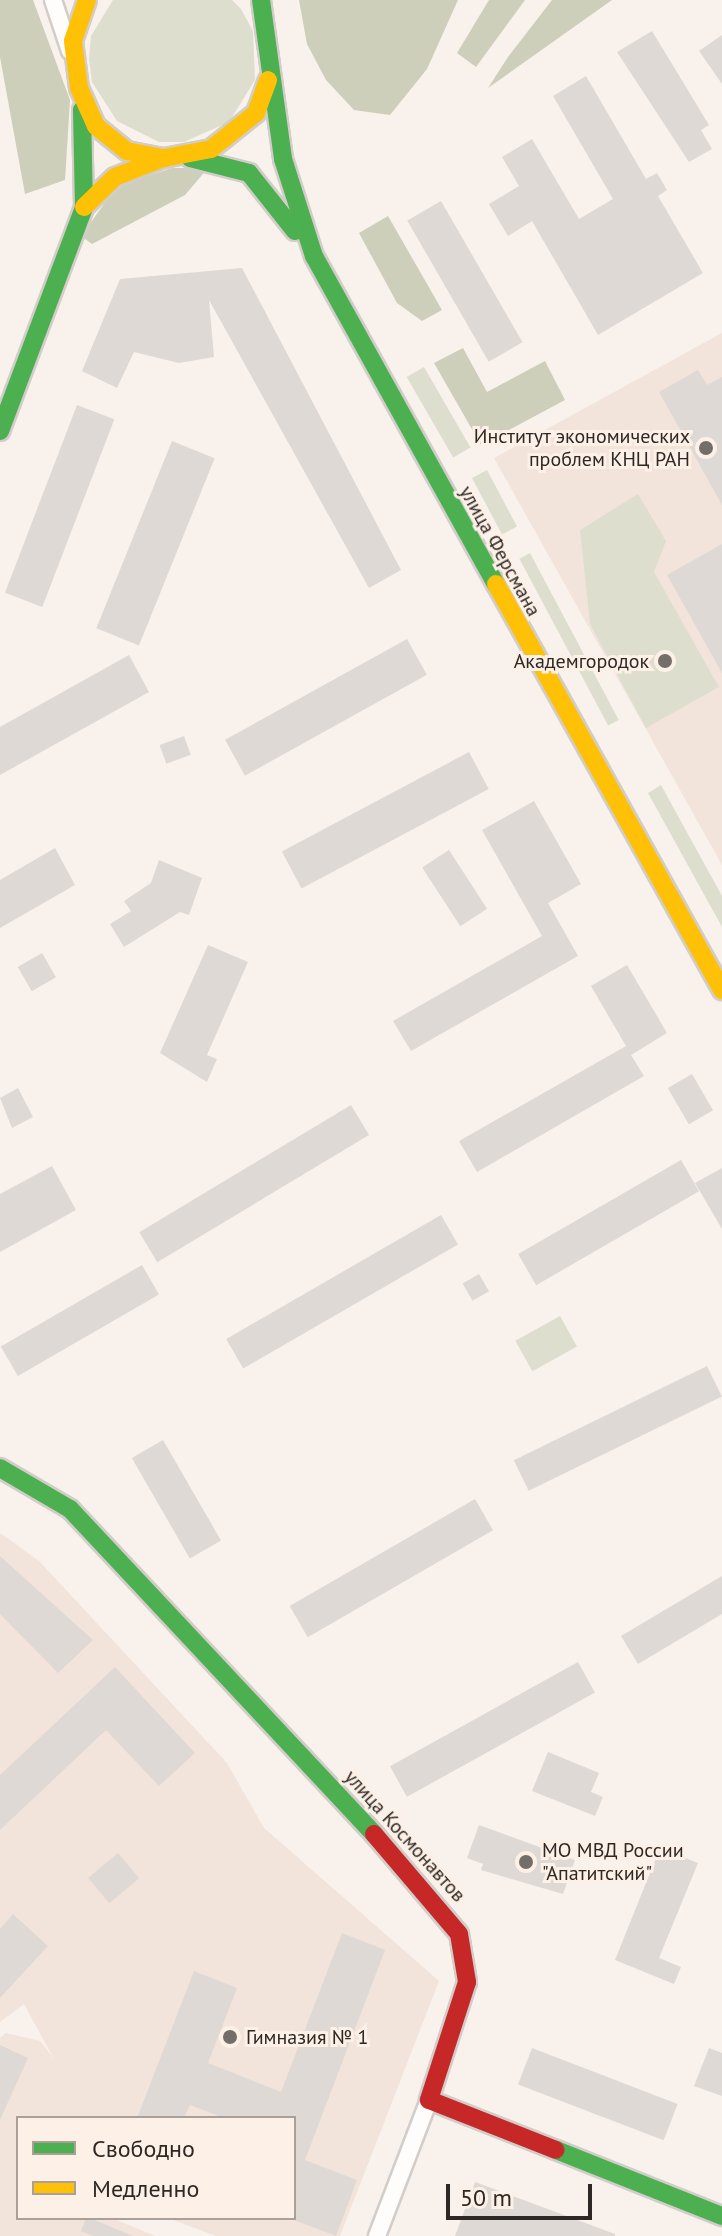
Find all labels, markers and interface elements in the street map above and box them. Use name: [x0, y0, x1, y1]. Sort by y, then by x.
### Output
place label: Институт экономических проблем КНЦ РАН: [473, 424, 690, 471]
marker: Институт экономических проблем КНЦ РАН: [697, 439, 715, 457]
street label: улица Ферсмана: [454, 482, 546, 620]
place label: Академгородок: [514, 649, 649, 673]
marker: Академгородок: [656, 652, 674, 670]
street label: улица Космонавтов: [339, 1765, 471, 1907]
place label: МО МВД России "Апатитский": [542, 1838, 684, 1885]
marker: МО МВД России "Апатитский": [517, 1853, 535, 1871]
place label: Гимназия № 1: [246, 2025, 368, 2049]
marker: Гимназия № 1: [221, 2028, 239, 2046]
legend: [16, 2116, 296, 2220]
text: Свободно: [92, 2133, 195, 2164]
scale bar: [450, 2168, 596, 2218]
text: Медленно: [92, 2173, 199, 2204]
text: 50 m: [460, 2182, 512, 2213]

